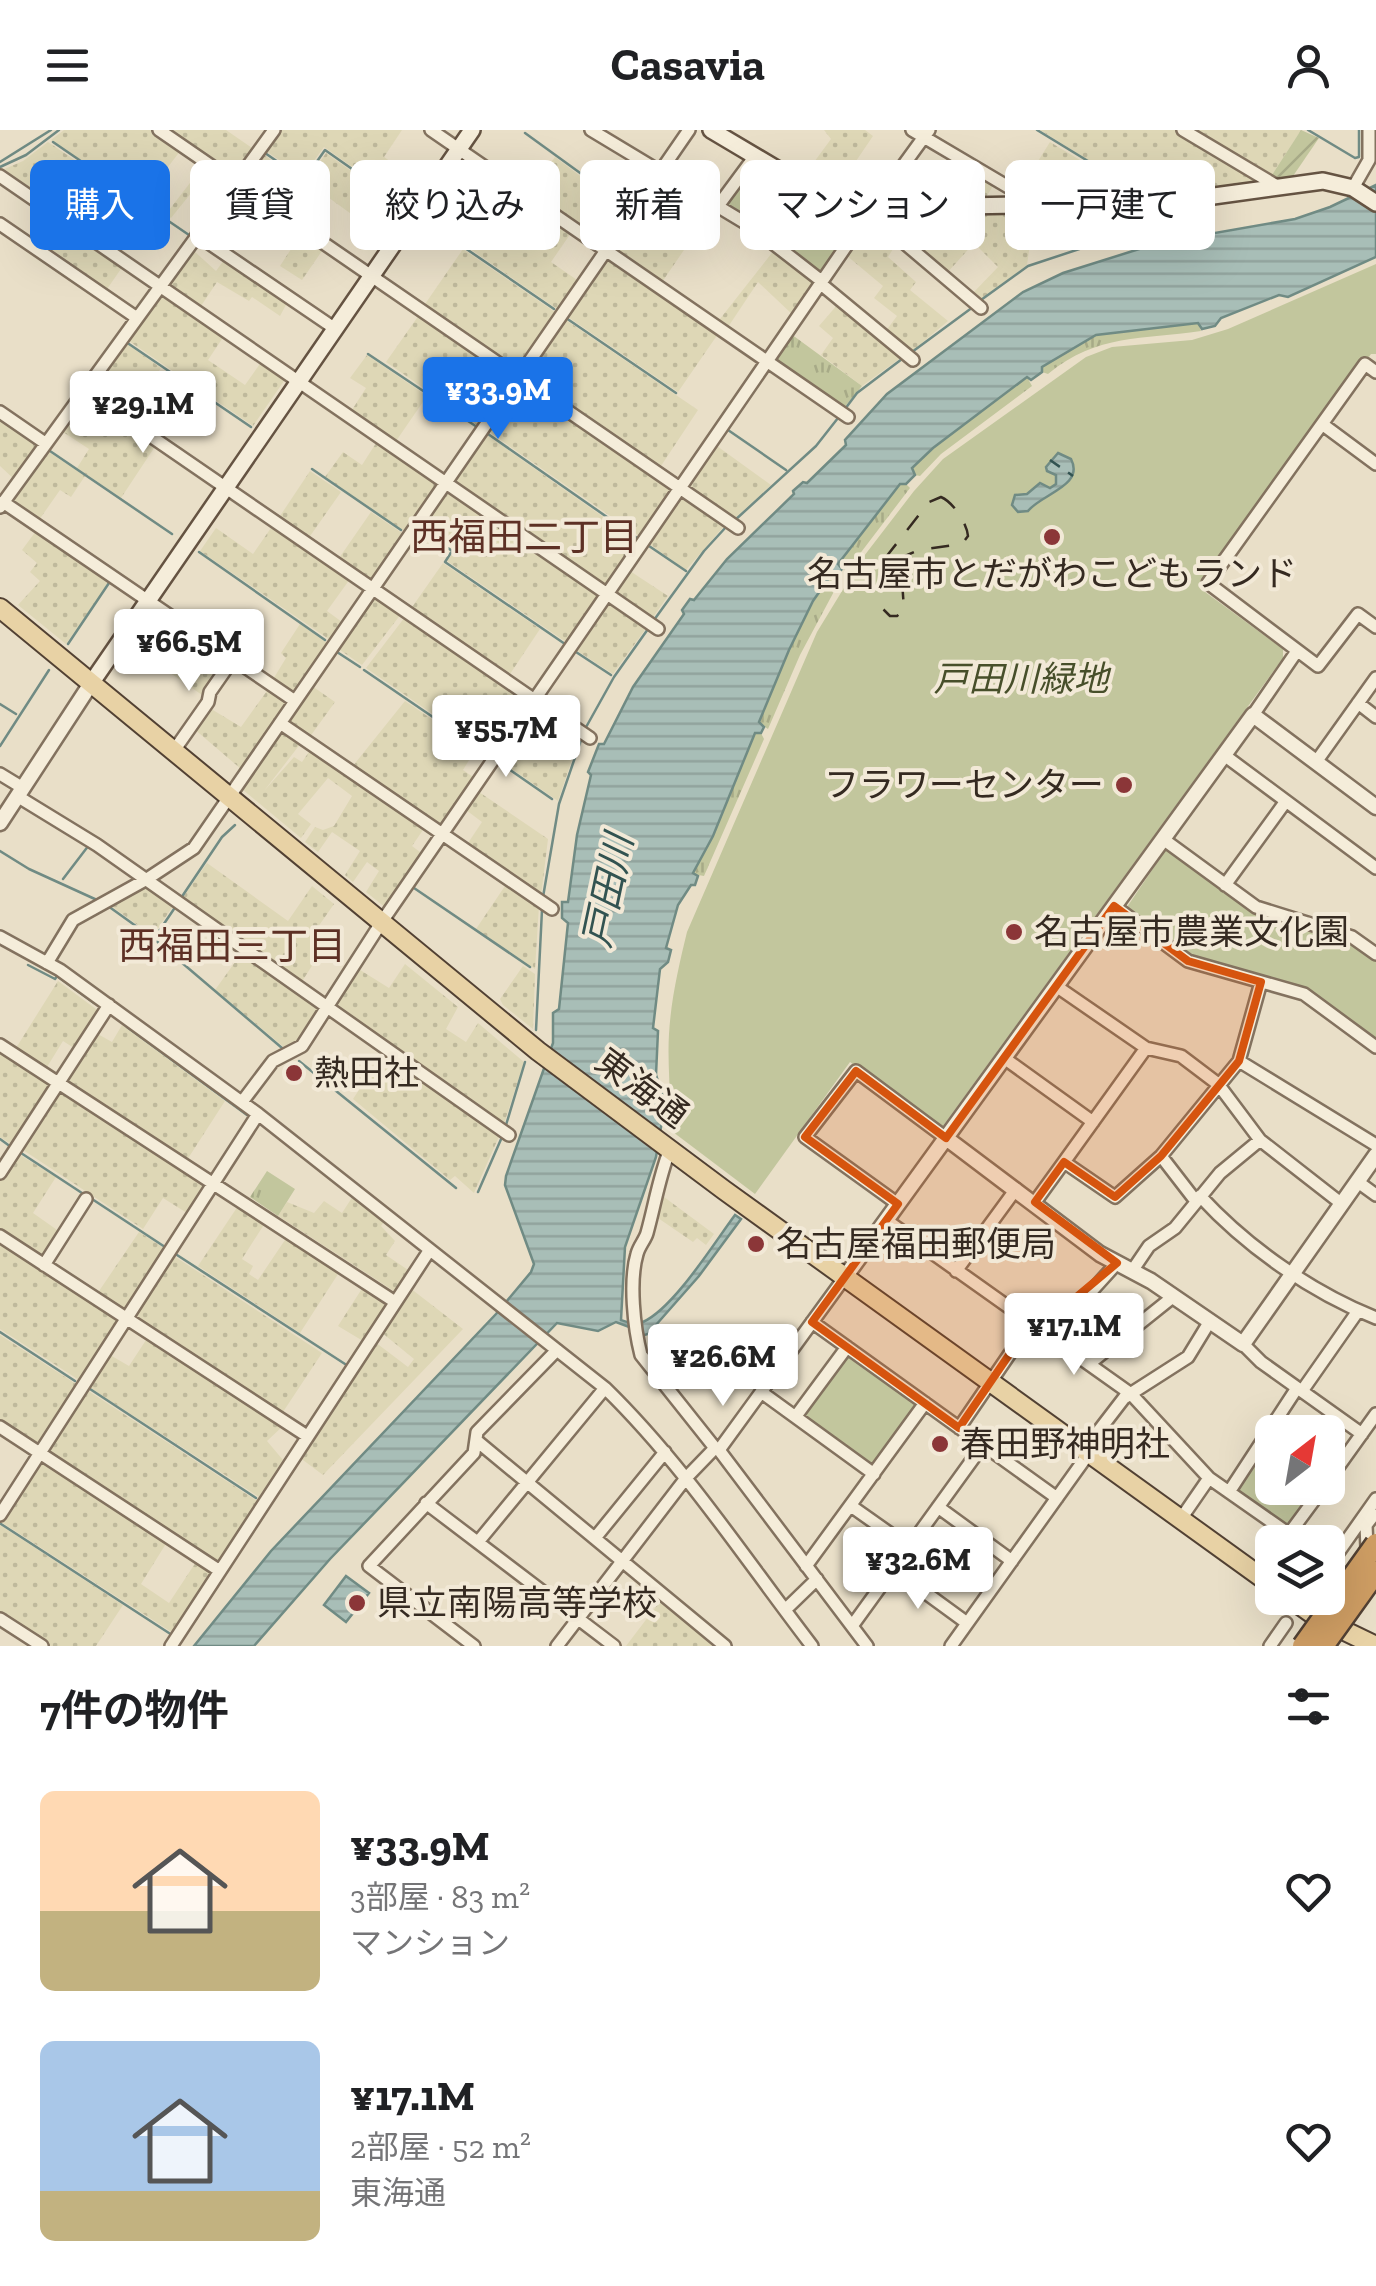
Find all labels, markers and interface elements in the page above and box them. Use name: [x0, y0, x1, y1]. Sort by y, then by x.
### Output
icon: menu: [40, 38, 95, 93]
text: Casavia: [611, 38, 765, 92]
icon: person: [1281, 38, 1336, 93]
chip: 購入: [30, 160, 170, 250]
chip: 賃貸: [190, 160, 330, 250]
chip: 絞り込み: [350, 160, 560, 250]
chip: 新着: [580, 160, 720, 250]
chip: マンション: [740, 160, 985, 250]
chip: 一戸建て: [1005, 160, 1215, 250]
pin: ¥33.9M: [417, 357, 579, 442]
text: ¥33.9M: [445, 370, 551, 408]
pin: ¥29.1M: [62, 371, 224, 456]
text: ¥29.1M: [92, 384, 194, 422]
district label: 西福田二丁目: [410, 514, 638, 560]
marker: 名古屋市とだがわこどもランド: [1041, 526, 1063, 548]
place label: 名古屋市とだがわこどもランド: [807, 553, 1297, 595]
pin: ¥66.5M: [108, 609, 270, 694]
text: ¥66.5M: [136, 622, 242, 660]
park label: 戸田川緑地: [933, 658, 1111, 700]
pin: ¥55.7M: [425, 695, 587, 780]
text: ¥55.7M: [454, 708, 558, 746]
place label: フラワーセンター: [824, 764, 1104, 806]
marker: フラワーセンター: [1113, 774, 1135, 796]
water label: 戸田川: [574, 827, 643, 952]
place label: 名古屋市農業文化園: [1034, 911, 1349, 953]
marker: 名古屋市農業文化園: [1003, 921, 1025, 943]
district label: 西福田三丁目: [118, 923, 346, 969]
street label: 東海通: [587, 1040, 697, 1136]
place label: 熱田社: [314, 1052, 419, 1094]
marker: 熱田社: [283, 1062, 305, 1084]
place label: 名古屋福田郵便局: [776, 1223, 1056, 1265]
marker: 名古屋福田郵便局: [745, 1233, 767, 1255]
pin: ¥17.1M: [993, 1293, 1155, 1378]
text: ¥17.1M: [1026, 1306, 1122, 1344]
pin: ¥26.6M: [642, 1324, 804, 1409]
text: ¥26.6M: [670, 1337, 776, 1375]
north arrow: [1255, 1415, 1345, 1505]
map controls: [1255, 1415, 1345, 1615]
place label: 春田野神明社: [960, 1423, 1170, 1465]
marker: 春田野神明社: [929, 1433, 951, 1455]
button: layers: [1255, 1525, 1345, 1615]
pin: ¥32.6M: [837, 1527, 999, 1612]
text: ¥32.6M: [865, 1540, 971, 1578]
place label: 県立南陽高等学校: [377, 1582, 657, 1624]
marker: 県立南陽高等学校: [346, 1592, 368, 1614]
icon: filters: [1281, 1679, 1336, 1734]
text: 7件の物件: [40, 1685, 229, 1736]
text: ¥33.9M: [350, 1820, 490, 1871]
icon: home: [120, 1831, 240, 1951]
icon: heart: [1281, 1864, 1336, 1919]
text: 3部屋 · 83 m²: [350, 1878, 530, 1916]
text: マンション: [350, 1924, 510, 1962]
text: ¥17.1M: [350, 2070, 475, 2121]
icon: home: [120, 2081, 240, 2201]
icon: heart: [1281, 2114, 1336, 2169]
text: 2部屋 · 52 m²: [350, 2128, 531, 2166]
text: 東海通: [350, 2174, 446, 2212]

